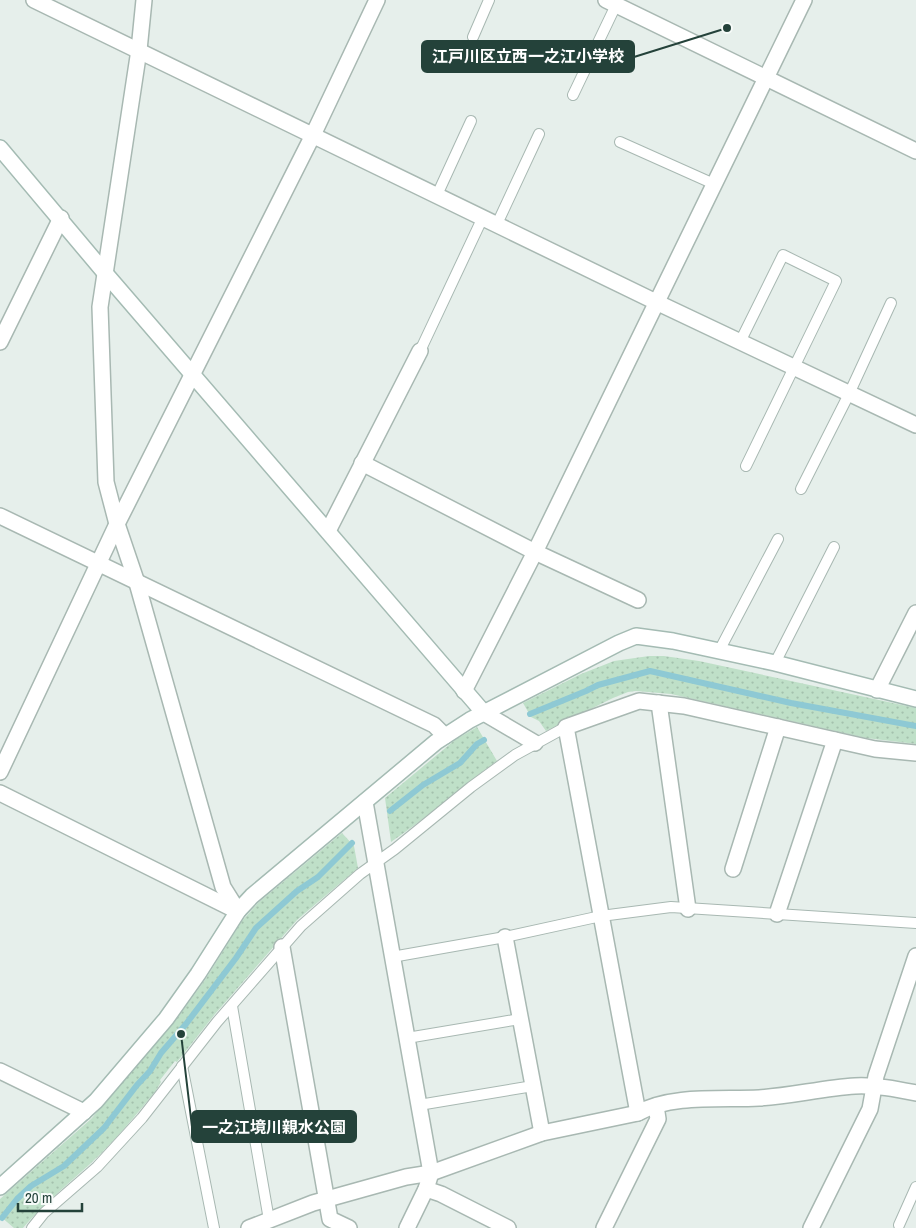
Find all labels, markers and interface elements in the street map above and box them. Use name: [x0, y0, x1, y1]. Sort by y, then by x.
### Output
callout: 江戸川区立西一之江小学校: [422, 41, 634, 72]
text: 江戸川区立西一之江小学校: [432, 45, 624, 67]
callout: 一之江境川親水公園: [192, 1111, 356, 1142]
text: 一之江境川親水公園: [202, 1116, 346, 1138]
scale bar: [18, 1180, 81, 1212]
text: 20 m: [25, 1187, 52, 1208]

